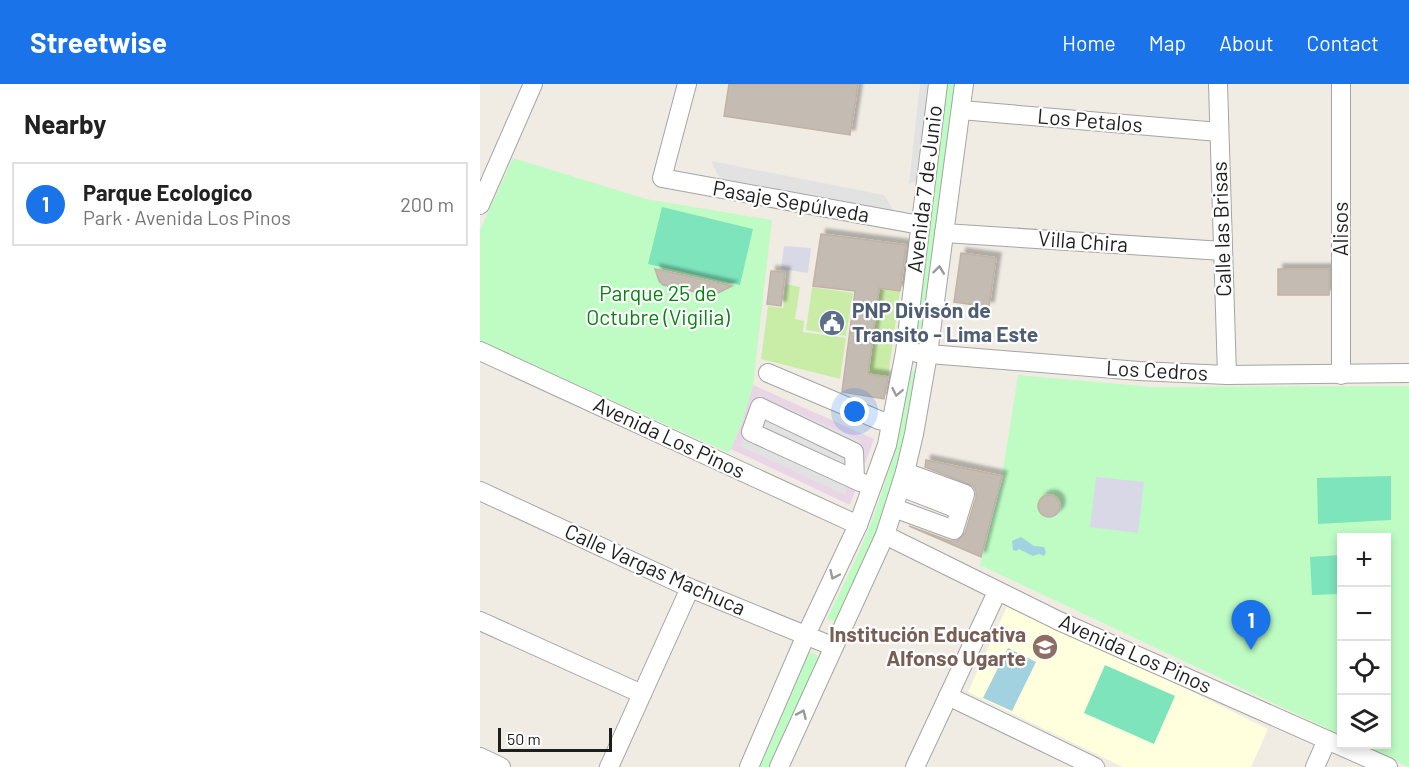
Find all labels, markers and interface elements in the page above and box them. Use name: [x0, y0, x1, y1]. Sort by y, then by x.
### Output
text: Streetwise: [30, 25, 167, 59]
text: Home: [1062, 30, 1116, 55]
text: Map: [1149, 30, 1186, 55]
text: About: [1219, 30, 1274, 55]
text: Contact: [1307, 30, 1379, 55]
street label: Los Petalos: [1036, 102, 1144, 137]
street label: Avenida 7 de Junio: [901, 104, 946, 274]
text: Nearby: [24, 108, 106, 139]
street label: Calle las Brisas: [1206, 161, 1235, 297]
street label: Pasaje Sepúlveda: [711, 174, 872, 227]
text: Parque Ecologico: [83, 179, 253, 205]
text: 1: [42, 192, 49, 216]
text: 200 m: [400, 192, 454, 216]
street label: Alisos: [1327, 202, 1352, 256]
text: Park · Avenida Los Pinos: [83, 205, 291, 229]
street label: Villa Chira: [1037, 225, 1129, 256]
one-way arrow: [933, 265, 945, 274]
park label: Parque 25 de Octubre (Vigilia): [586, 280, 730, 329]
place label: PNP Divisón de Transito - Lima Este: [852, 297, 1038, 346]
public building icon: PNP Divisón de Transito - Lima Este: [817, 308, 847, 338]
street label: Los Cedros: [1105, 354, 1209, 385]
one-way arrow: [891, 386, 904, 396]
street label: Avenida Los Pinos: [590, 391, 749, 483]
your location: [840, 397, 869, 426]
street label: Calle Vargas Machuca: [561, 518, 750, 620]
map controls: [1337, 533, 1391, 749]
button: +: [1337, 533, 1391, 587]
one-way arrow: [830, 569, 842, 580]
button: −: [1337, 587, 1391, 641]
pin: 1: [1232, 600, 1270, 650]
street label: Avenida Los Pinos: [1056, 608, 1216, 697]
place label: Institución Educativa Alfonso Ugarte: [829, 621, 1026, 670]
school or university icon: Institución Educativa Alfonso Ugarte: [1030, 632, 1060, 662]
button: locate: [1337, 641, 1391, 695]
button: layers: [1337, 695, 1391, 749]
one-way arrow: [795, 709, 807, 720]
scale bar: [498, 725, 612, 752]
text: 50 m: [507, 729, 541, 748]

